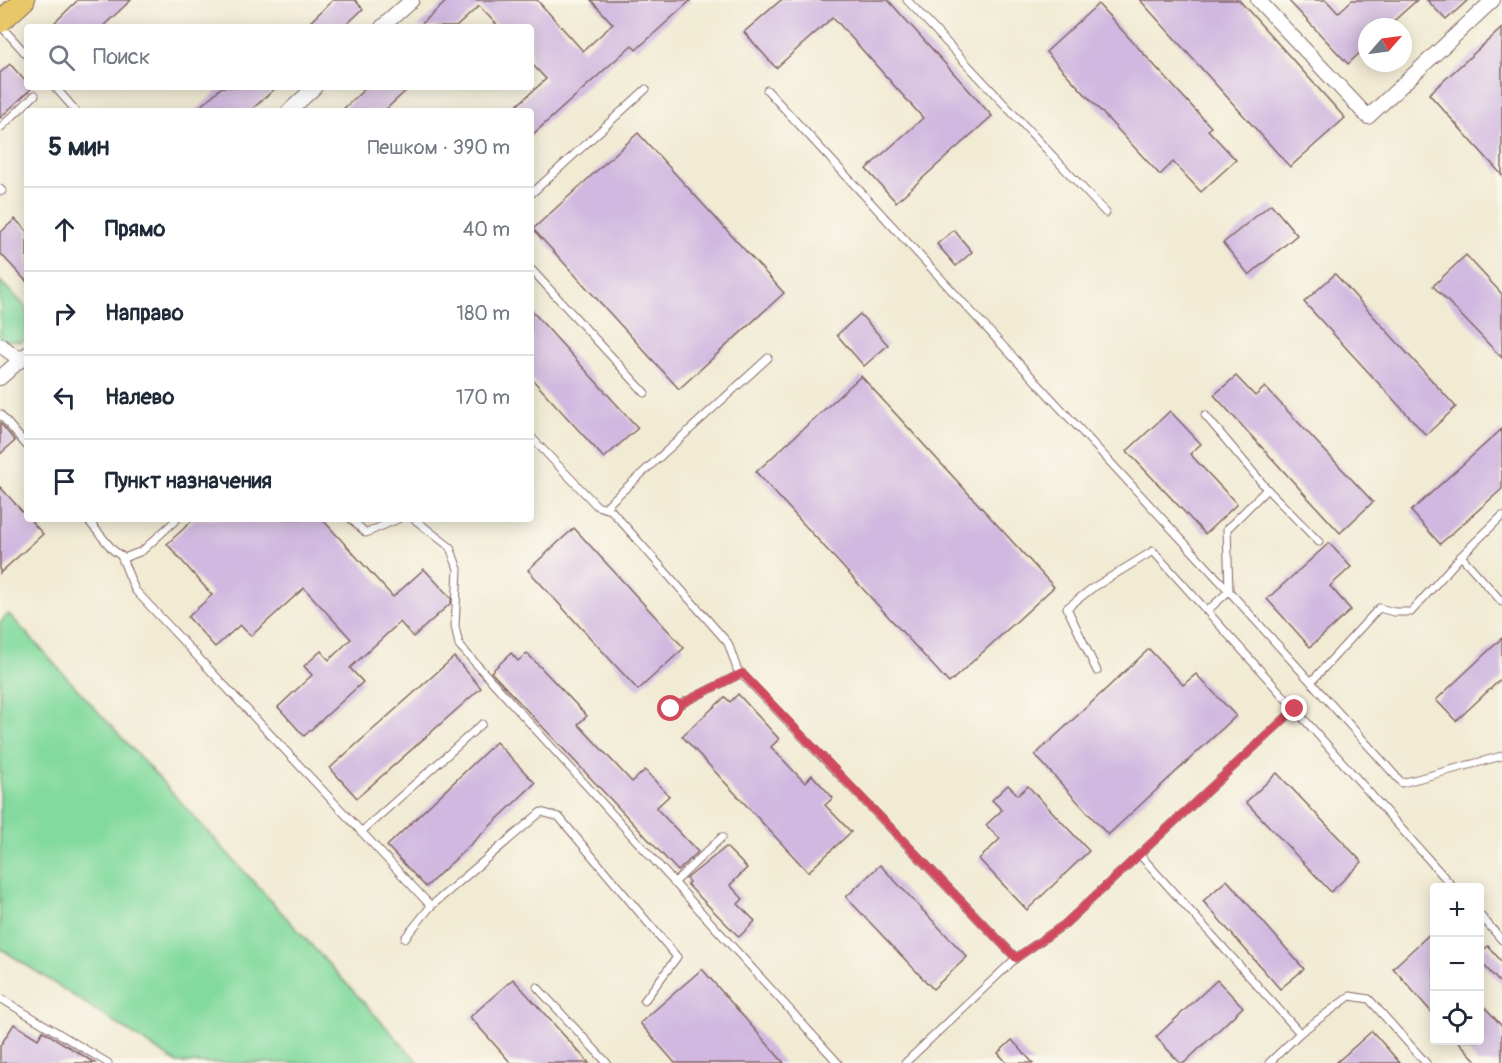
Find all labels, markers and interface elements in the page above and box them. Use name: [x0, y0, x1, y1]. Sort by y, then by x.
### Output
north arrow: [1358, 18, 1412, 72]
search box: [24, 24, 534, 90]
icon: search: [45, 41, 78, 74]
text: Поиск: [93, 43, 150, 71]
text: 5 мин: [48, 131, 109, 163]
text: Пешком · 390 m: [367, 135, 510, 160]
icon: ahead: [48, 213, 81, 246]
text: Прямо: [105, 215, 165, 243]
text: 40 m: [463, 217, 510, 242]
icon: right: [48, 297, 81, 330]
text: Направо: [105, 299, 184, 327]
text: 180 m: [456, 301, 510, 326]
icon: left: [48, 381, 81, 414]
text: Налево: [105, 383, 174, 411]
text: 170 m: [456, 385, 510, 410]
icon: arrive: [48, 465, 81, 498]
text: Пункт назначения: [105, 467, 272, 495]
route start: [657, 695, 683, 721]
route end: [1281, 695, 1307, 721]
map controls: [1430, 883, 1484, 1045]
button: +: [1430, 883, 1484, 937]
button: −: [1430, 937, 1484, 991]
button: locate: [1430, 991, 1484, 1045]

